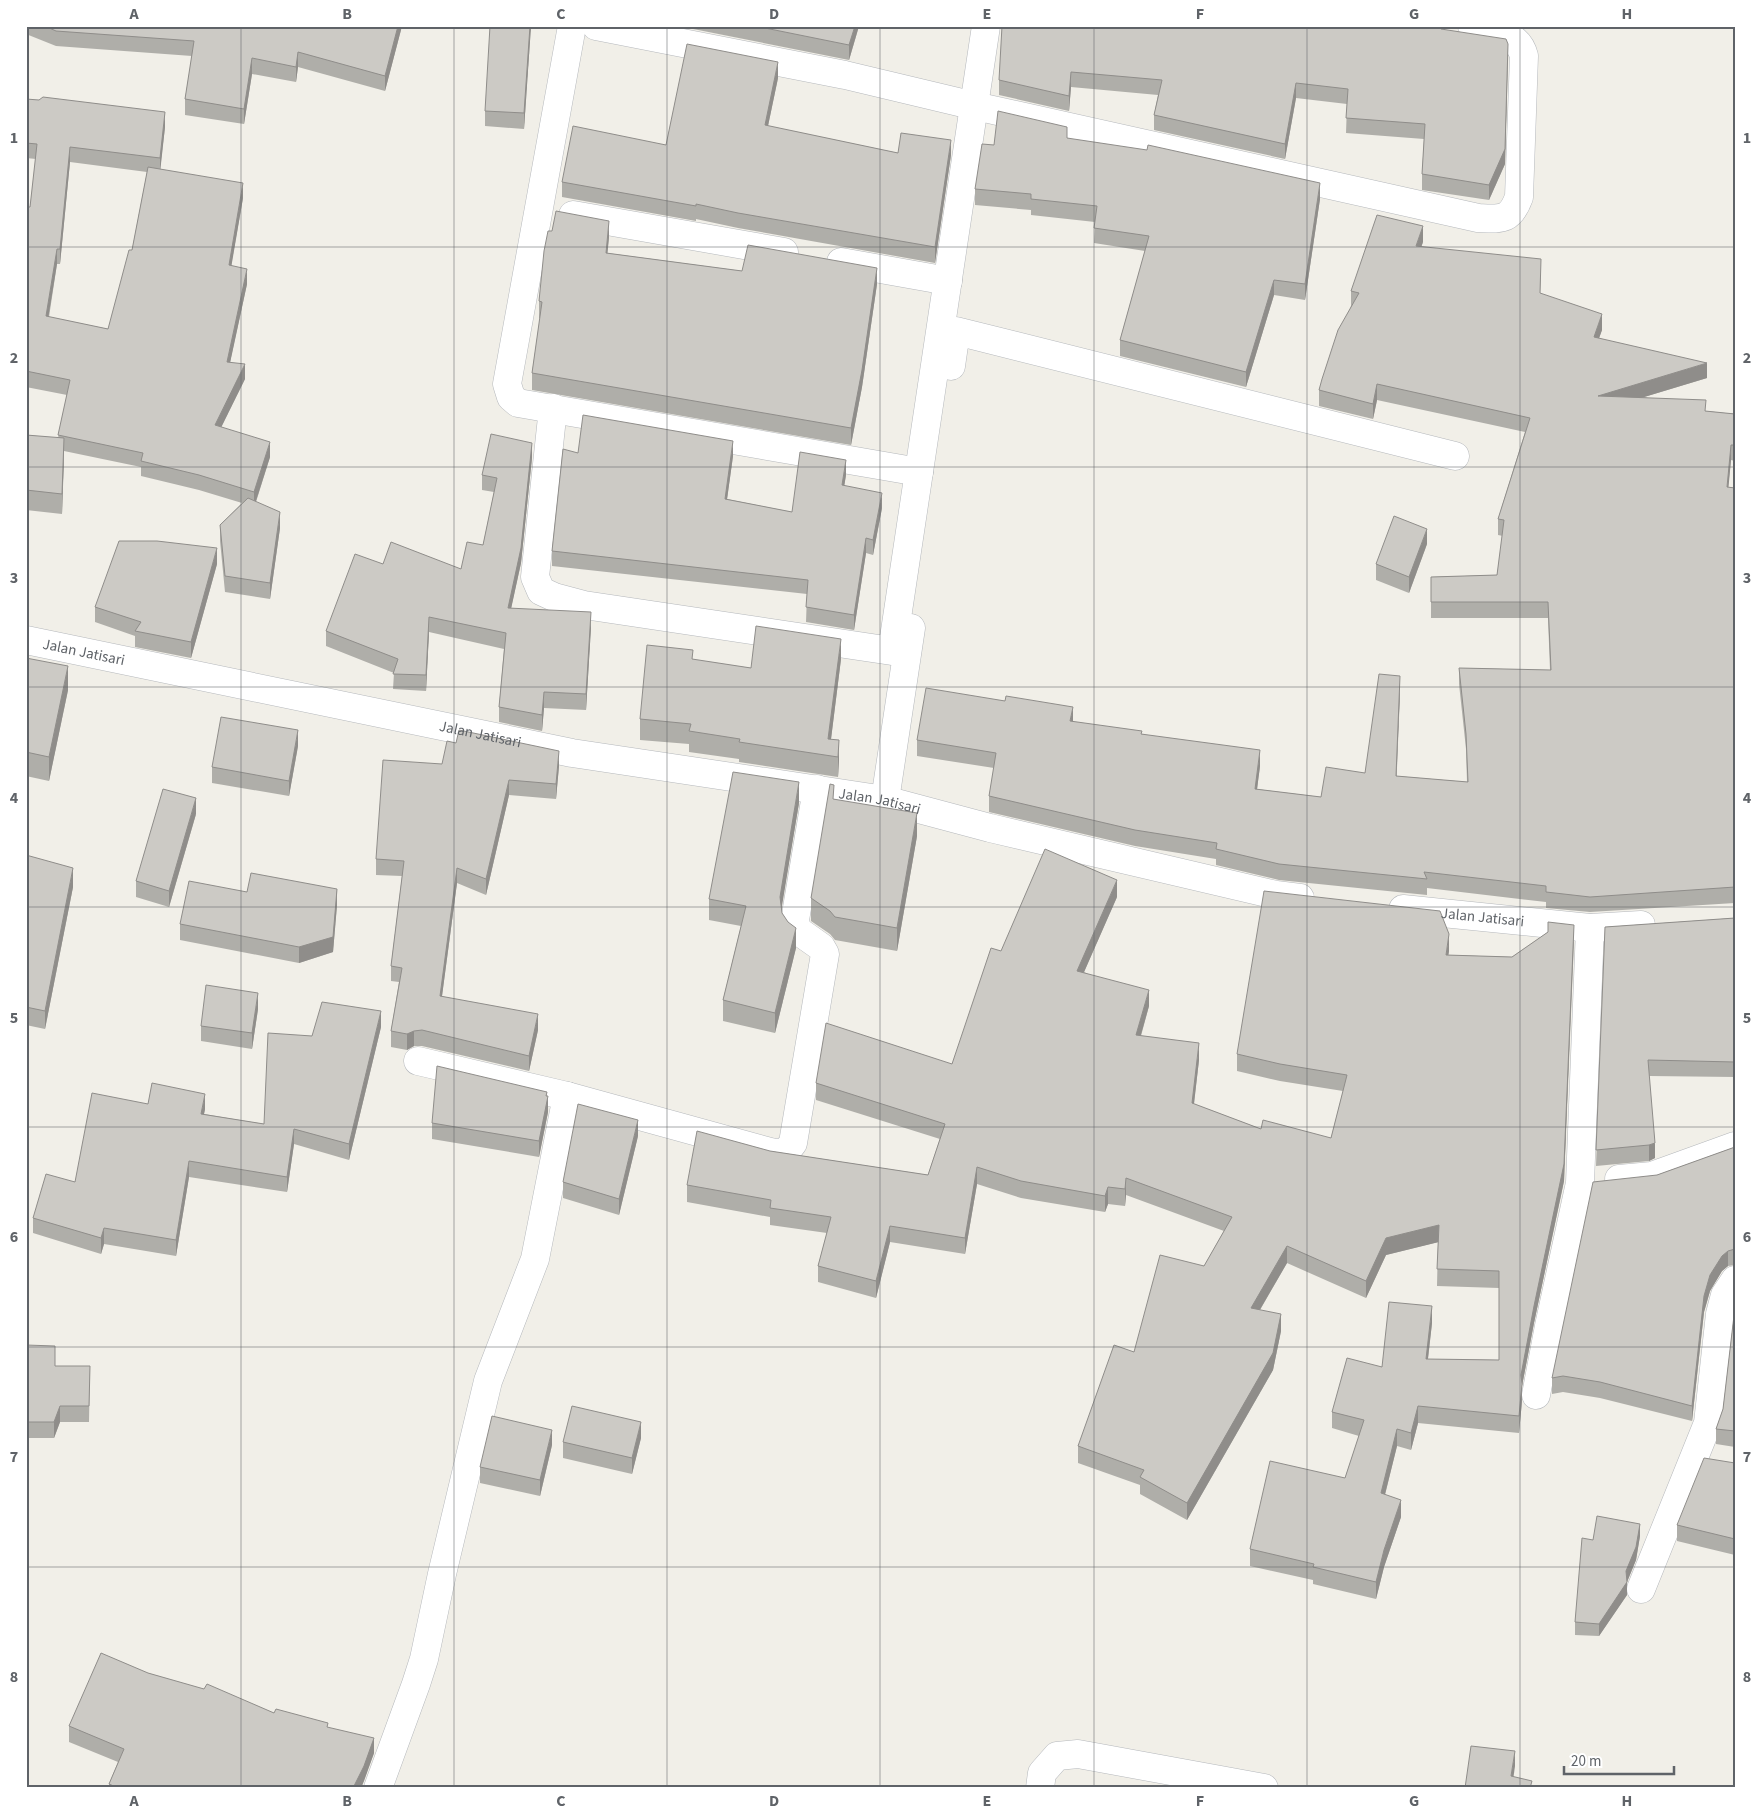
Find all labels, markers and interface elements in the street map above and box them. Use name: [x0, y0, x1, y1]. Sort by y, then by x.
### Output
text: A: [128, 3, 139, 25]
text: B: [342, 3, 352, 25]
text: C: [556, 3, 566, 25]
text: D: [769, 3, 779, 25]
text: E: [983, 3, 991, 25]
text: F: [1196, 3, 1204, 25]
text: G: [1409, 3, 1419, 25]
text: H: [1622, 3, 1632, 25]
text: 1: [10, 127, 18, 149]
text: 1: [1743, 127, 1751, 149]
text: 2: [10, 347, 18, 369]
text: 2: [1743, 347, 1751, 369]
text: 3: [10, 567, 18, 589]
text: 3: [1743, 567, 1751, 589]
street label: Jalan Jatisari: [41, 634, 127, 671]
street label: Jalan Jatisari: [437, 716, 523, 753]
street label: Jalan Jatisari: [837, 783, 923, 820]
text: 4: [10, 787, 19, 809]
text: 4: [1743, 787, 1752, 809]
street label: Jalan Jatisari: [1440, 903, 1525, 932]
text: 5: [10, 1007, 18, 1029]
text: 5: [1743, 1007, 1751, 1029]
text: 6: [10, 1226, 18, 1248]
text: 6: [1743, 1226, 1751, 1248]
text: 7: [10, 1446, 18, 1468]
text: 7: [1743, 1446, 1751, 1468]
text: 8: [10, 1666, 18, 1688]
text: 8: [1743, 1666, 1751, 1688]
scale bar: [1564, 1744, 1674, 1776]
text: 20 m: [1571, 1751, 1601, 1772]
text: A: [128, 1790, 139, 1812]
text: B: [342, 1790, 352, 1812]
text: C: [556, 1790, 566, 1812]
text: D: [769, 1790, 779, 1812]
text: E: [983, 1790, 991, 1812]
text: F: [1196, 1790, 1204, 1812]
text: G: [1409, 1790, 1419, 1812]
text: H: [1622, 1790, 1632, 1812]

